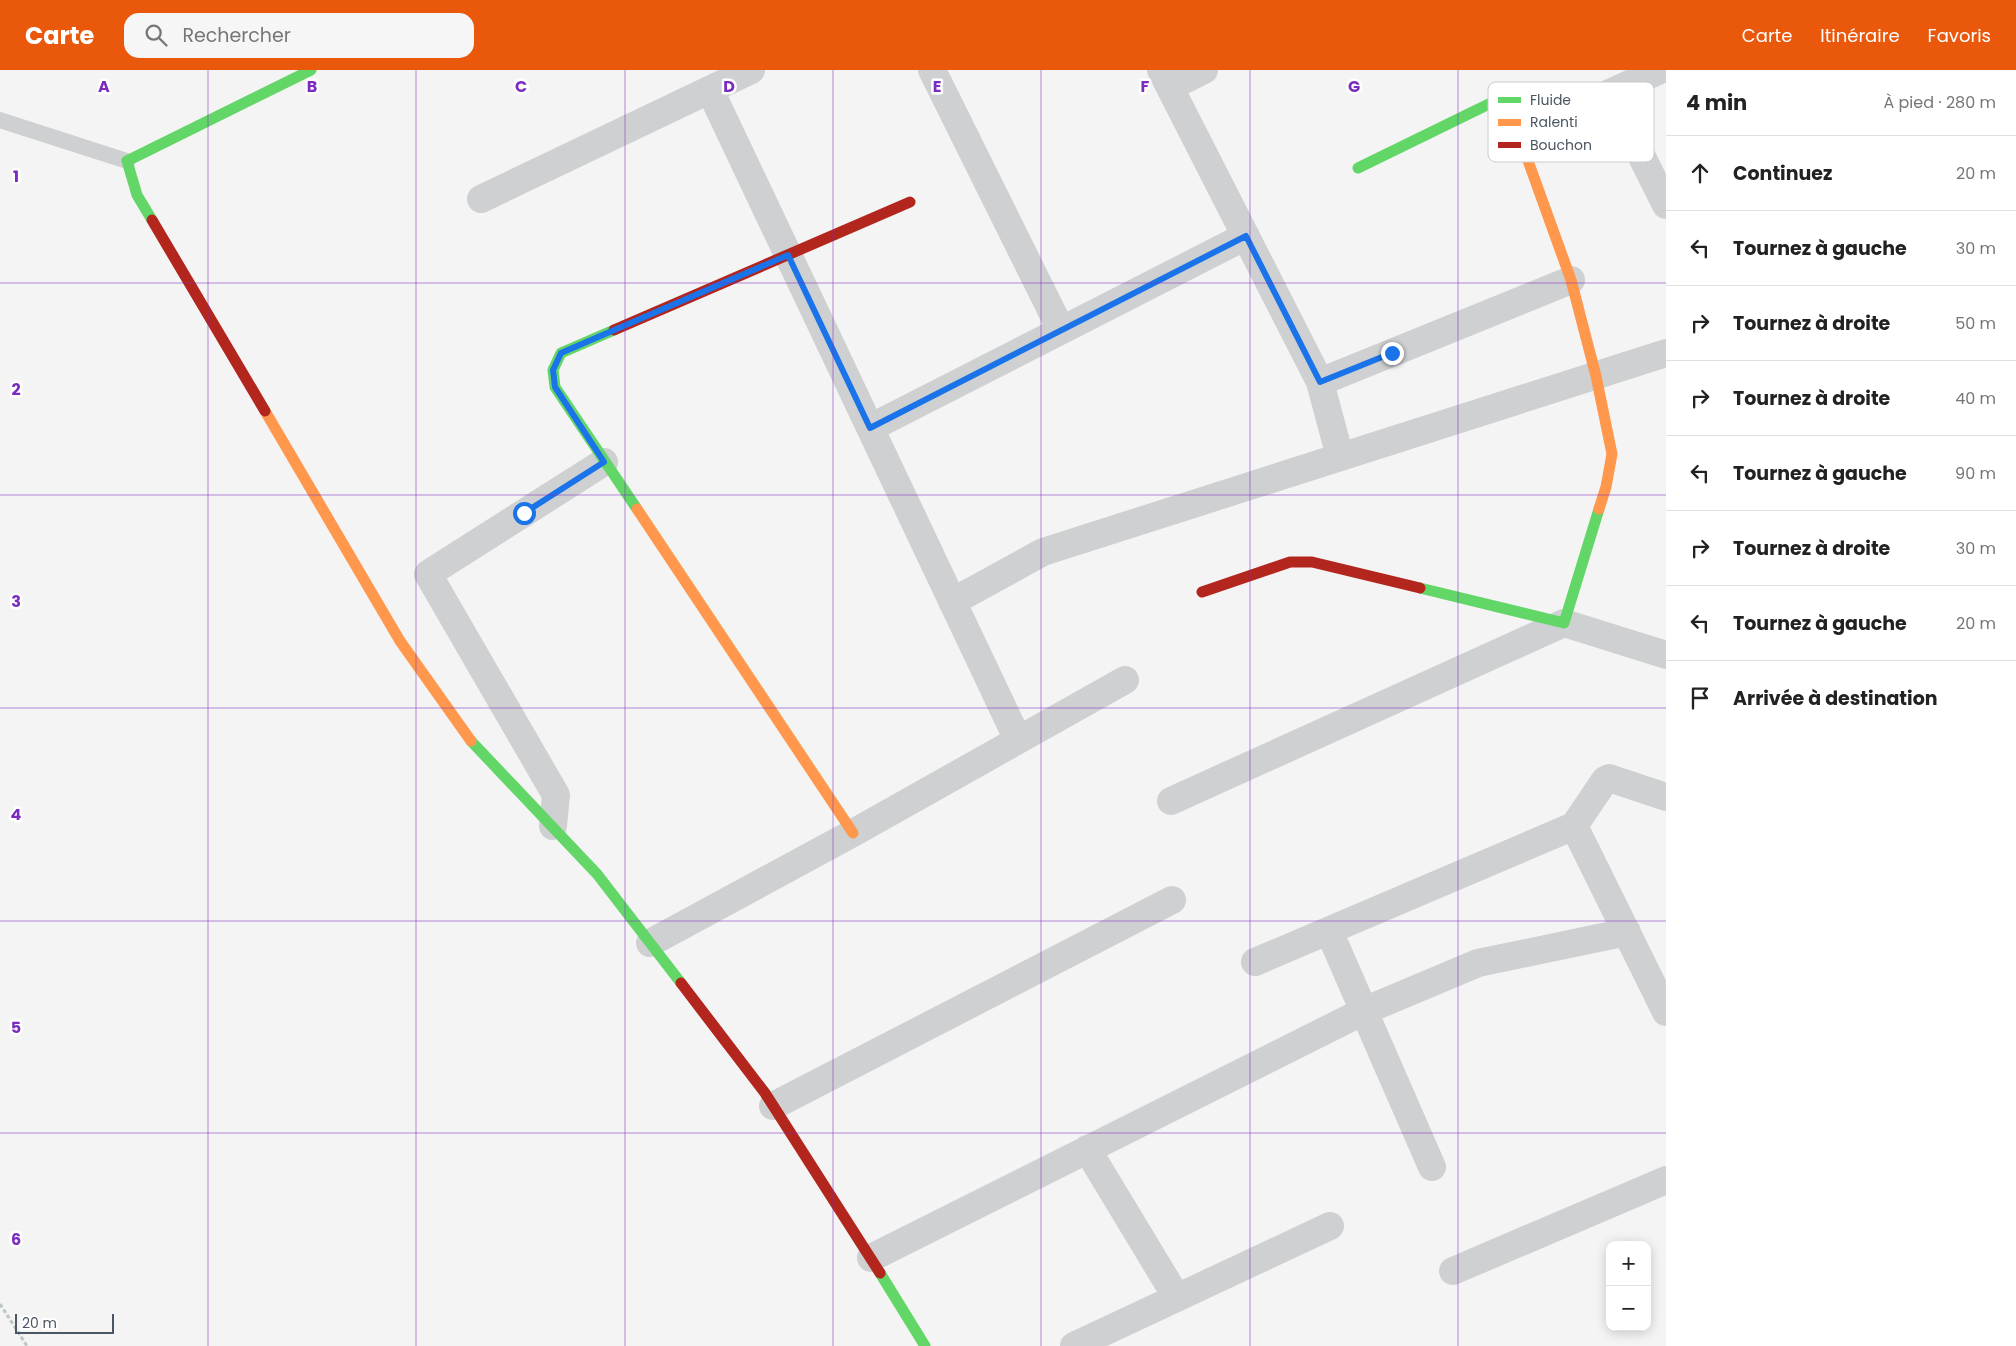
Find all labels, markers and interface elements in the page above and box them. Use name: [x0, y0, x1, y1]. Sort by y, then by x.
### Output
search box: [124, 13, 474, 58]
text: Carte: [25, 19, 94, 52]
icon: search: [142, 21, 170, 49]
text: Rechercher: [182, 22, 291, 49]
text: Carte: [1742, 23, 1792, 48]
text: Itinéraire: [1820, 23, 1900, 48]
text: Favoris: [1928, 23, 1991, 48]
text: A: [98, 75, 110, 98]
text: B: [307, 75, 317, 98]
text: C: [515, 75, 527, 98]
text: D: [723, 75, 735, 98]
text: E: [933, 75, 941, 98]
text: F: [1141, 75, 1150, 98]
text: G: [1348, 75, 1360, 98]
legend: [1488, 82, 1654, 162]
text: 4 min: [1686, 88, 1747, 117]
text: Fluide: [1530, 90, 1571, 110]
text: À pied · 280 m: [1883, 91, 1996, 114]
text: Ralenti: [1530, 112, 1578, 132]
text: Bouchon: [1530, 135, 1592, 155]
icon: ahead: [1686, 159, 1714, 187]
text: Continuez: [1733, 160, 1832, 187]
text: 20 m: [1956, 162, 1996, 185]
text: 1: [13, 165, 19, 188]
icon: left: [1686, 234, 1714, 262]
text: Tournez à gauche: [1733, 235, 1907, 262]
text: 30 m: [1956, 237, 1996, 260]
icon: right: [1686, 309, 1714, 337]
text: Tournez à droite: [1733, 310, 1890, 337]
text: 50 m: [1955, 312, 1996, 335]
route end: [1381, 342, 1404, 365]
text: 2: [11, 378, 21, 401]
icon: right: [1686, 384, 1714, 412]
text: Tournez à droite: [1733, 385, 1890, 412]
text: 40 m: [1955, 387, 1996, 410]
icon: left: [1686, 459, 1714, 487]
text: Tournez à gauche: [1733, 460, 1907, 487]
text: 90 m: [1955, 462, 1996, 485]
route start: [513, 502, 536, 525]
icon: right: [1686, 534, 1714, 562]
text: Tournez à droite: [1733, 535, 1890, 562]
text: 30 m: [1956, 537, 1996, 560]
text: 3: [11, 590, 21, 613]
icon: left: [1686, 609, 1714, 637]
text: Tournez à gauche: [1733, 610, 1907, 637]
text: 20 m: [1956, 612, 1996, 635]
icon: arrive: [1686, 684, 1714, 712]
text: Arrivée à destination: [1733, 685, 1938, 712]
text: 4: [11, 803, 22, 826]
text: 5: [11, 1016, 21, 1039]
text: 6: [11, 1228, 21, 1251]
map controls: [1606, 1241, 1651, 1331]
button: +: [1606, 1241, 1651, 1286]
button: −: [1606, 1286, 1651, 1331]
scale bar: [15, 1311, 114, 1334]
text: 20 m: [22, 1313, 57, 1333]

